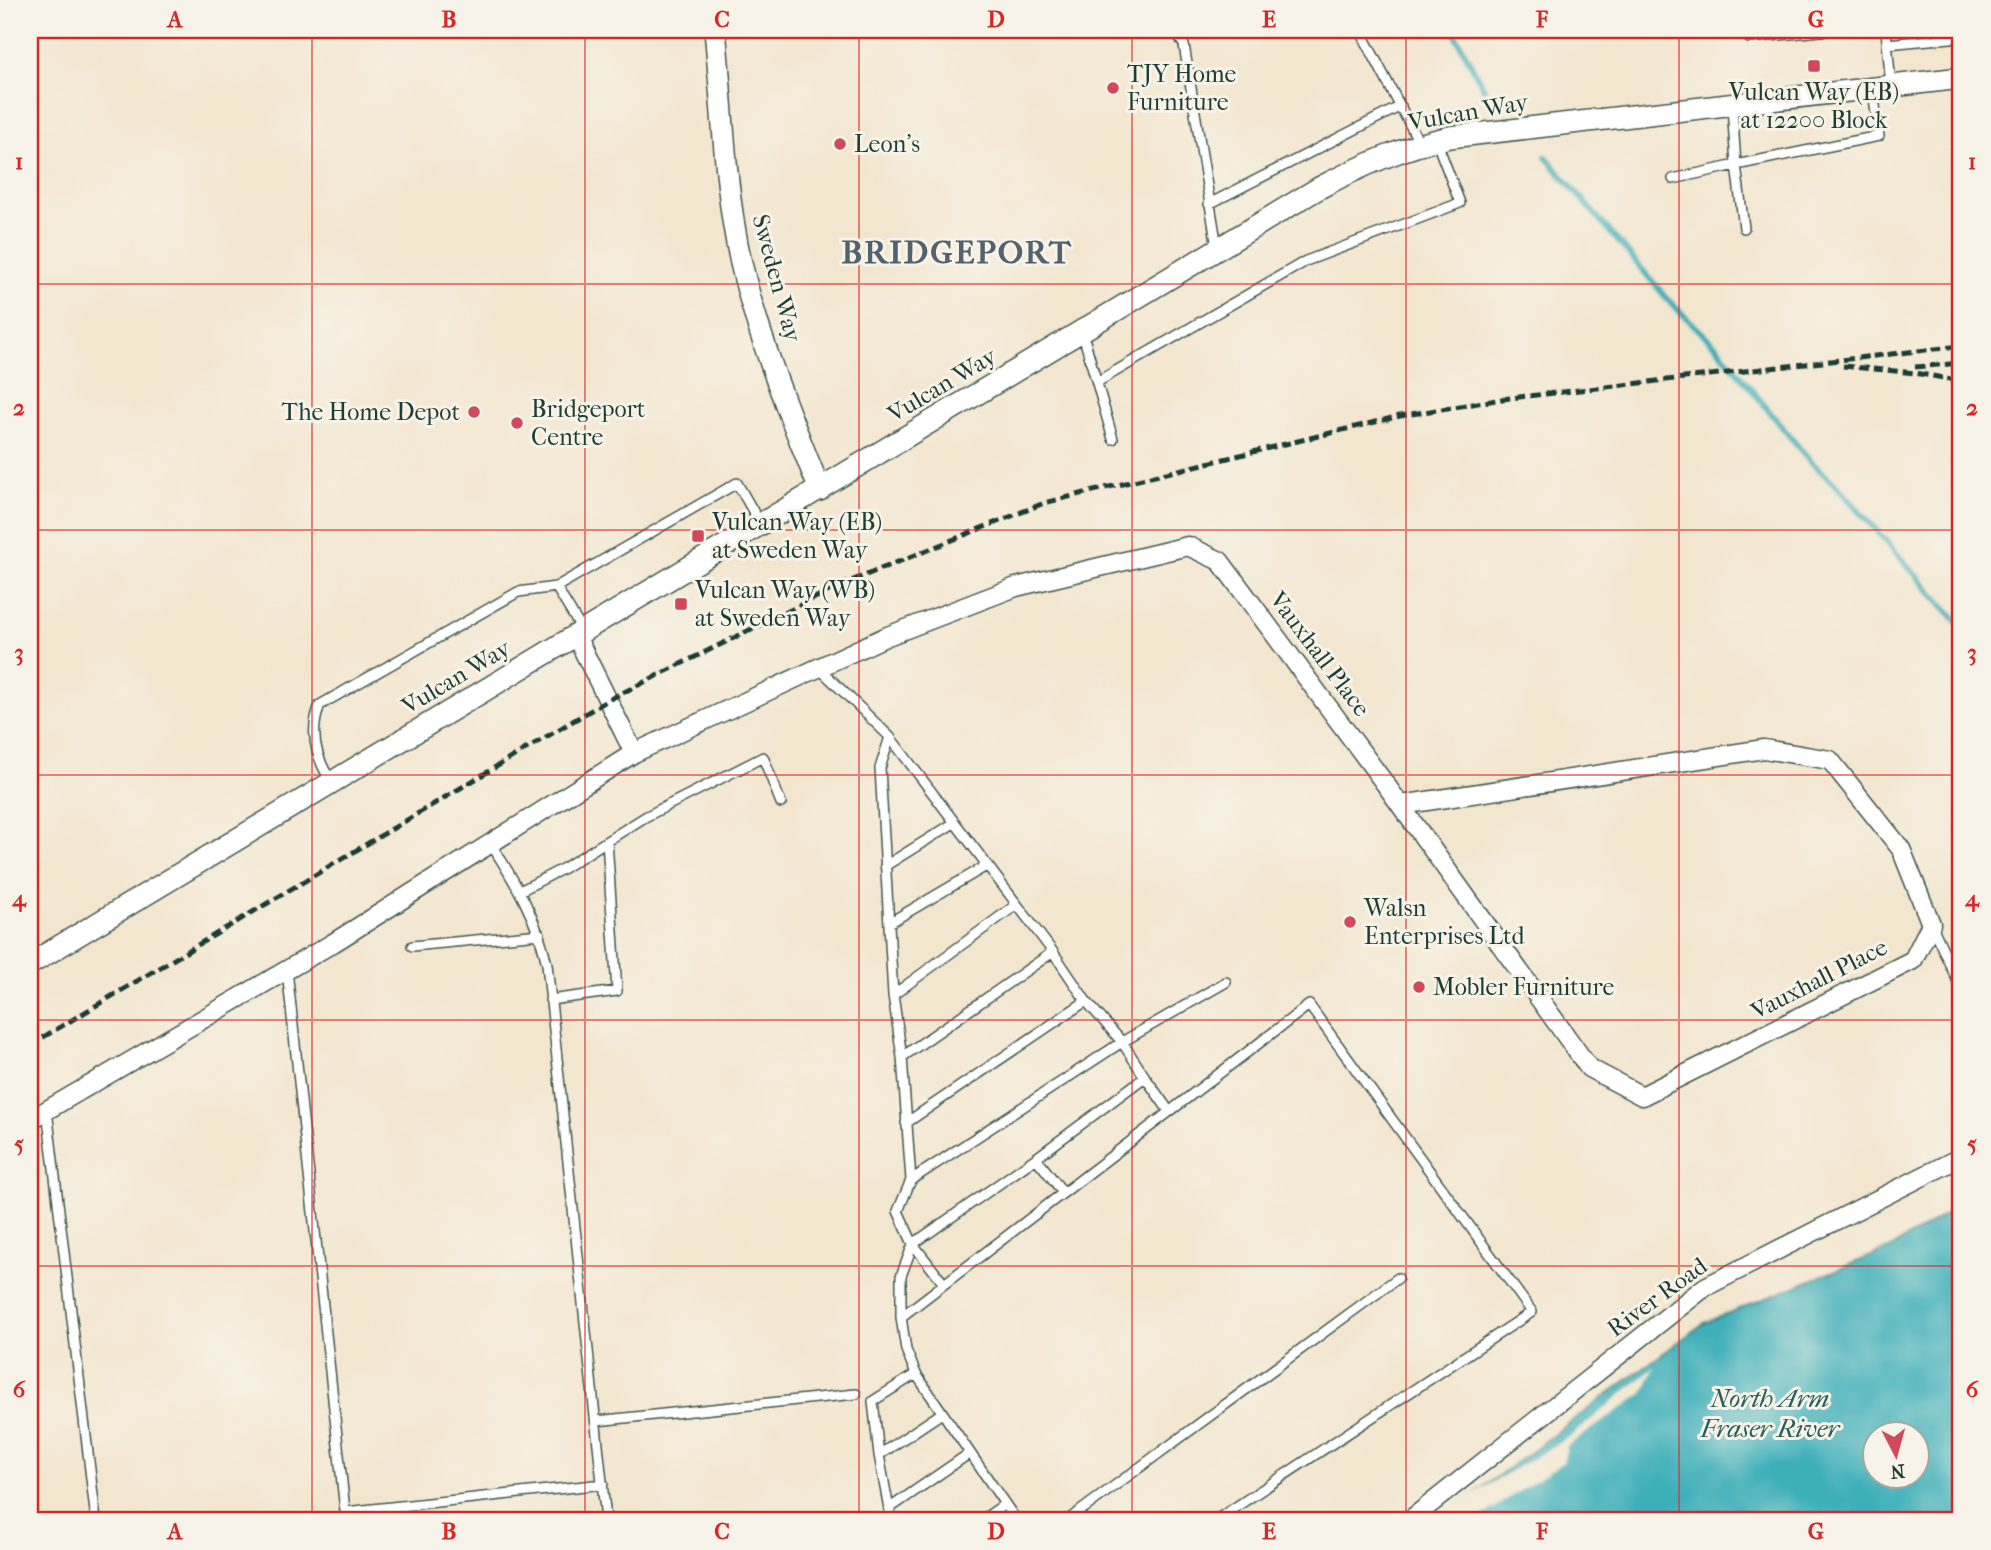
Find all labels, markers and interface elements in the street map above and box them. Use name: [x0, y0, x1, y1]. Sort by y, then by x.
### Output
text: A: [166, 6, 184, 33]
text: B: [442, 6, 457, 33]
text: C: [714, 6, 730, 33]
text: D: [987, 6, 1005, 33]
text: E: [1262, 6, 1276, 33]
text: F: [1535, 6, 1549, 33]
text: G: [1808, 6, 1824, 33]
marker: Vulcan Way (EB) at 12200 Block: [1806, 58, 1822, 74]
place label: TJY Home Furniture: [1127, 60, 1237, 116]
place label: Vulcan Way (EB) at 12200 Block: [1728, 78, 1899, 134]
marker: TJY Home Furniture: [1105, 80, 1121, 96]
street label: Vulcan Way: [1405, 87, 1531, 136]
place label: Leon's: [854, 130, 920, 158]
marker: Leon's: [832, 136, 848, 152]
text: 1: [15, 148, 23, 175]
text: 1: [1968, 148, 1976, 175]
street label: Sweden Way: [747, 211, 808, 346]
district label: BRIDGEPORT: [841, 234, 1073, 271]
street label: Vulcan Way: [882, 341, 1002, 429]
text: 2: [13, 394, 25, 421]
text: 2: [1966, 394, 1978, 421]
place label: Bridgeport Centre: [531, 395, 646, 451]
place label: The Home Depot: [282, 398, 460, 426]
marker: The Home Depot: [466, 404, 482, 420]
marker: Bridgeport Centre: [509, 415, 525, 431]
place label: Vulcan Way (EB) at Sweden Way: [711, 508, 882, 564]
marker: Vulcan Way (EB) at Sweden Way: [690, 528, 706, 544]
place label: Vulcan Way (WB) at Sweden Way: [694, 576, 875, 632]
street label: Vauxhall Place: [1263, 585, 1376, 722]
marker: Vulcan Way (WB) at Sweden Way: [673, 596, 689, 612]
street label: Vulcan Way: [396, 633, 516, 721]
text: 3: [14, 639, 24, 666]
text: 3: [1967, 639, 1977, 666]
text: 4: [11, 885, 27, 912]
text: 4: [1964, 885, 1980, 912]
place label: Walsn Enterprises Ltd: [1363, 894, 1526, 950]
marker: Walsn Enterprises Ltd: [1342, 914, 1358, 930]
street label: Vauxhall Place: [1745, 933, 1892, 1026]
place label: Mobler Furniture: [1433, 973, 1615, 1001]
marker: Mobler Furniture: [1411, 979, 1427, 995]
text: 5: [14, 1130, 24, 1157]
text: 5: [1967, 1130, 1977, 1157]
street label: River Road: [1602, 1251, 1713, 1343]
text: 6: [13, 1376, 26, 1403]
text: 6: [1966, 1376, 1979, 1403]
water label: North Arm Fraser River: [1700, 1383, 1841, 1444]
north arrow: [1862, 1420, 1932, 1490]
text: N: [1889, 1459, 1906, 1483]
text: A: [166, 1518, 184, 1545]
text: B: [442, 1518, 457, 1545]
text: C: [714, 1518, 730, 1545]
text: D: [987, 1518, 1005, 1545]
text: E: [1262, 1518, 1276, 1545]
text: F: [1535, 1518, 1549, 1545]
text: G: [1808, 1518, 1824, 1545]

